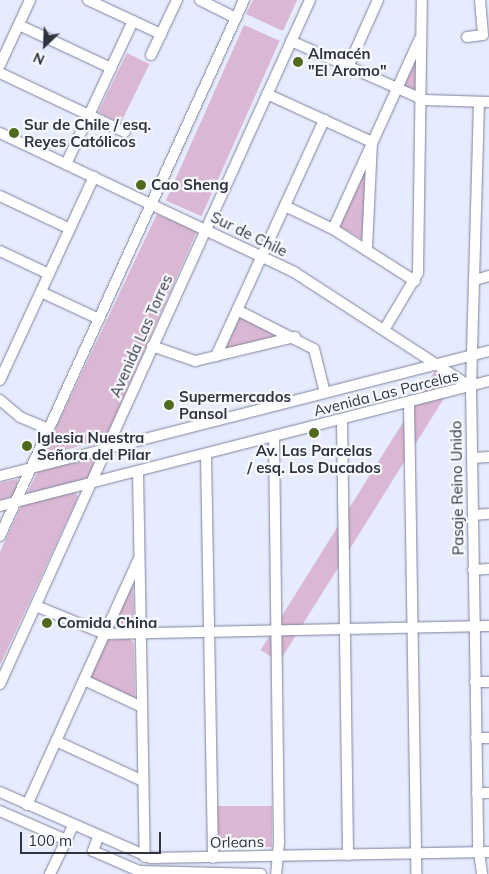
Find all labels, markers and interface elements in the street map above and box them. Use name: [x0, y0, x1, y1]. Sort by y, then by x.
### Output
north arrow: [20, 20, 70, 70]
place label: Almacén "El Aromo": [308, 44, 387, 79]
text: N: [30, 48, 47, 69]
marker: Almacén "El Aromo": [292, 56, 304, 68]
place label: Sur de Chile / esq. Reyes Católicos: [24, 115, 151, 150]
marker: Sur de Chile / esq. Reyes Católicos: [8, 127, 20, 139]
place label: Cao Sheng: [151, 176, 229, 194]
marker: Cao Sheng: [135, 179, 147, 191]
street label: Sur de Chile: [208, 208, 290, 260]
street label: Avenida Las Torres: [106, 272, 176, 400]
street label: Avenida Las Parcelas: [312, 366, 460, 420]
place label: Supermercados Pansol: [179, 387, 291, 422]
marker: Supermercados Pansol: [163, 399, 175, 411]
street label: Pasaje Reino Unido: [447, 421, 467, 555]
marker: Av. Las Parcelas / esq. Los Ducados: [308, 427, 320, 439]
place label: Iglesia Nuestra Señora del Pilar: [37, 428, 151, 463]
marker: Iglesia Nuestra Señora del Pilar: [21, 440, 33, 452]
place label: Av. Las Parcelas / esq. Los Ducados: [247, 441, 381, 476]
place label: Comida China: [57, 614, 157, 632]
marker: Comida China: [41, 617, 53, 629]
scale bar: [22, 822, 164, 854]
text: 100 m: [28, 831, 72, 850]
street label: Orleans: [210, 833, 264, 851]

